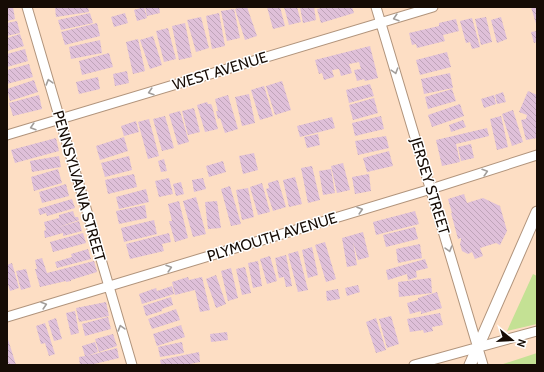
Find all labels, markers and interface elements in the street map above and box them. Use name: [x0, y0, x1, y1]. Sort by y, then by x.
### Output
one-way arrow: [393, 13, 400, 22]
street label: WEST AVENUE: [170, 48, 270, 94]
one-way arrow: [390, 67, 399, 74]
one-way arrow: [45, 78, 54, 85]
one-way arrow: [148, 87, 155, 96]
street label: PENNSYLVANIA STREET: [49, 108, 109, 264]
one-way arrow: [30, 122, 37, 131]
street label: JERSEY STREET: [406, 134, 453, 237]
one-way arrow: [481, 168, 488, 177]
one-way arrow: [357, 206, 364, 215]
street label: PLYMOUTH AVENUE: [205, 209, 339, 265]
one-way arrow: [444, 246, 453, 253]
one-way arrow: [165, 264, 172, 273]
one-way arrow: [41, 301, 48, 310]
north arrow: [492, 320, 532, 360]
one-way arrow: [117, 324, 126, 331]
text: N: [514, 337, 529, 349]

